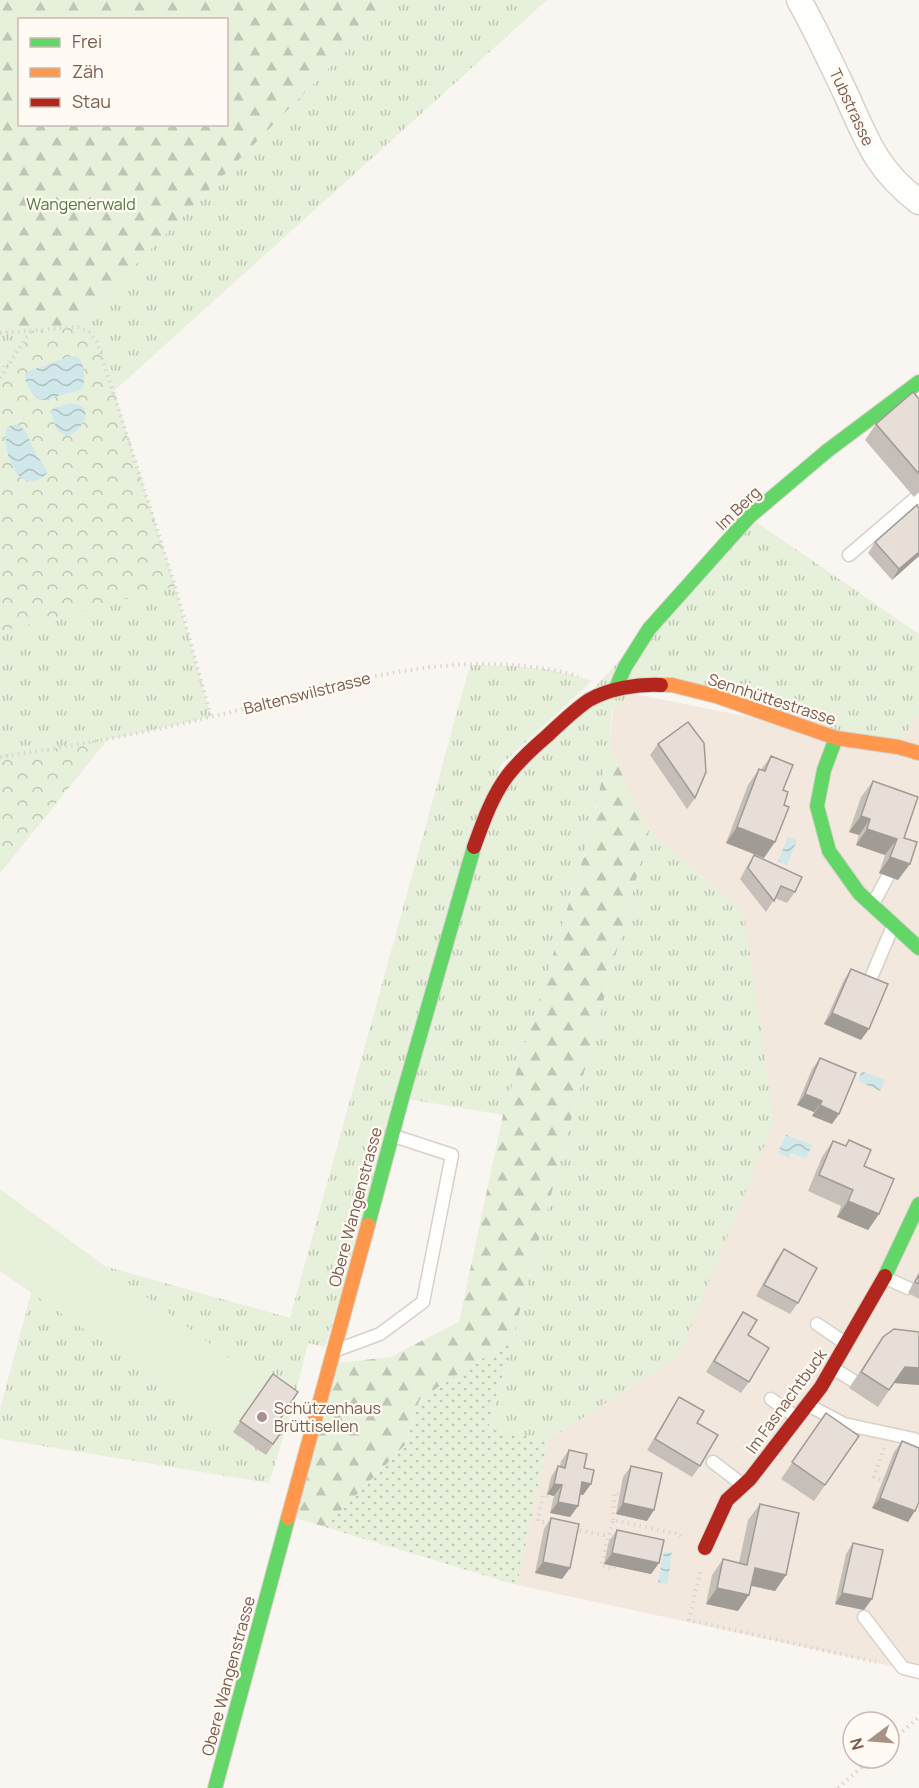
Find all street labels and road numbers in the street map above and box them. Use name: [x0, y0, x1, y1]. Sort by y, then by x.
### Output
street label: Tubstrasse: [825, 65, 879, 149]
street label: Im Berg: [711, 481, 765, 535]
street label: Baltenswilstrasse: [241, 667, 373, 719]
street label: Sennhüttestrasse: [705, 668, 839, 730]
street label: Obere Wangenstrasse: [323, 1125, 387, 1289]
street label: Im Fasnachtbuck: [741, 1343, 832, 1458]
street label: Obere Wangenstrasse: [196, 1594, 260, 1758]

